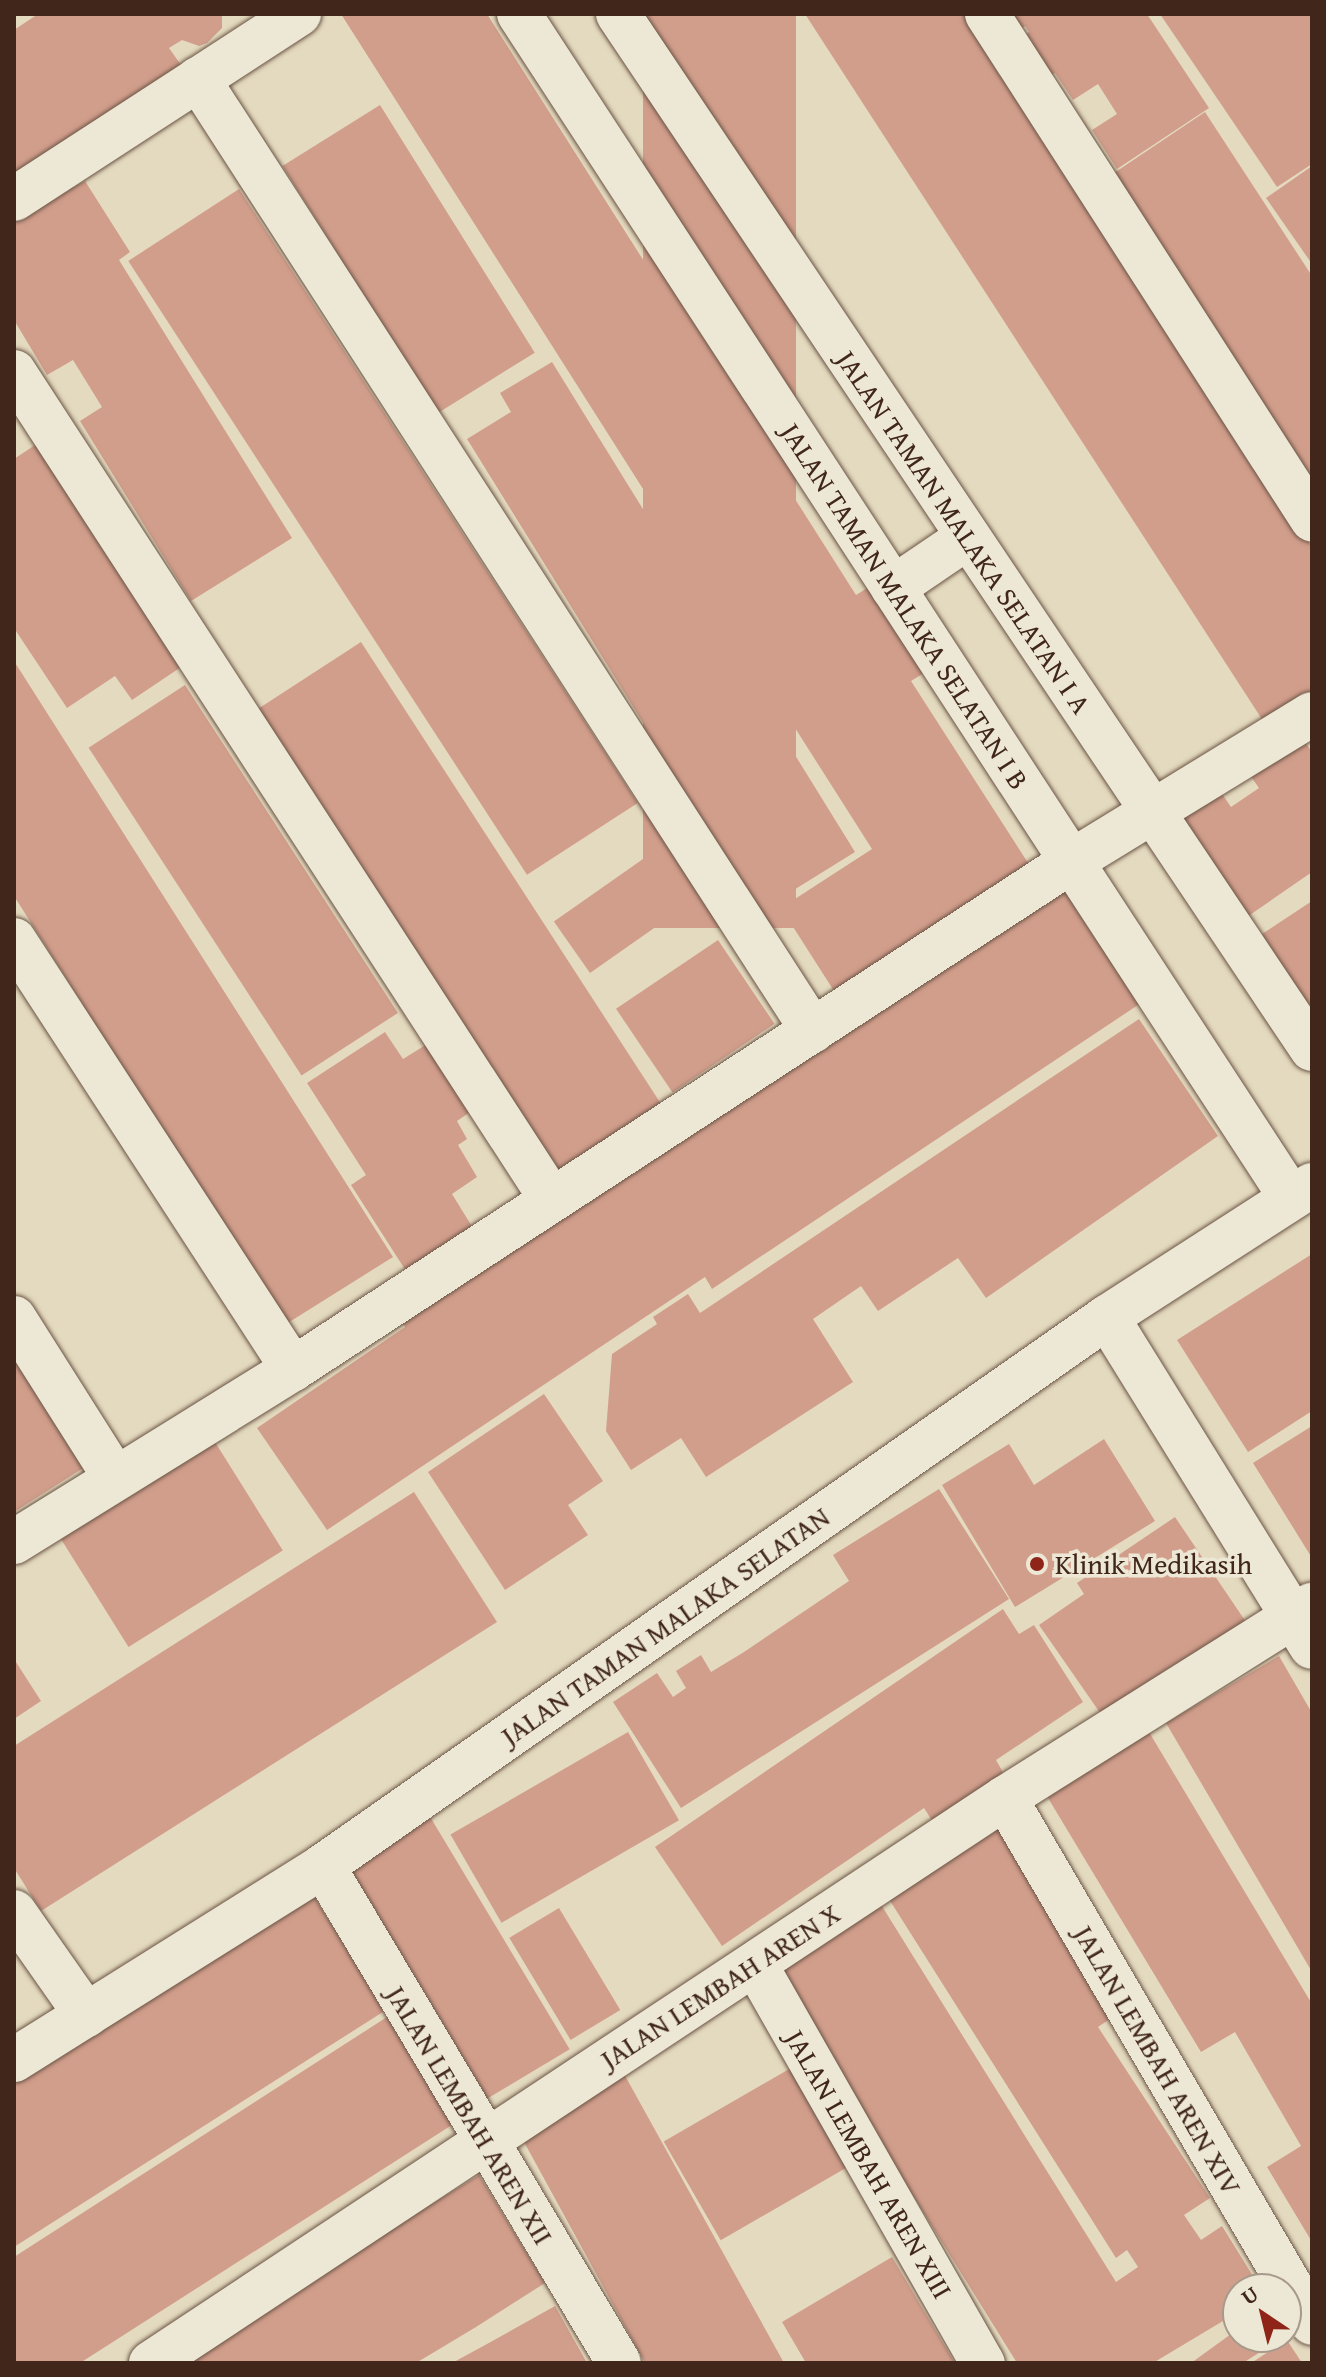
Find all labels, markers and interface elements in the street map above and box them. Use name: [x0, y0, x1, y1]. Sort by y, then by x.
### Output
street label: JALAN TAMAN MALAKA SELATAN I A: [830, 344, 1098, 720]
street label: JALAN TAMAN MALAKA SELATAN I B: [774, 417, 1036, 795]
street label: JALAN TAMAN MALAKA SELATAN: [494, 1500, 836, 1752]
place label: Klinik Medikasih: [1055, 1547, 1252, 1581]
marker: Klinik Medikasih: [1026, 1553, 1048, 1575]
street label: JALAN LEMBAH AREN X: [594, 1896, 846, 2076]
street label: JALAN LEMBAH AREN XIV: [1067, 1919, 1249, 2201]
street label: JALAN LEMBAH AREN XII: [379, 1980, 561, 2250]
street label: JALAN LEMBAH AREN XIII: [778, 2024, 960, 2304]
north arrow: [1222, 2273, 1302, 2353]
text: U: [1234, 2278, 1265, 2312]

